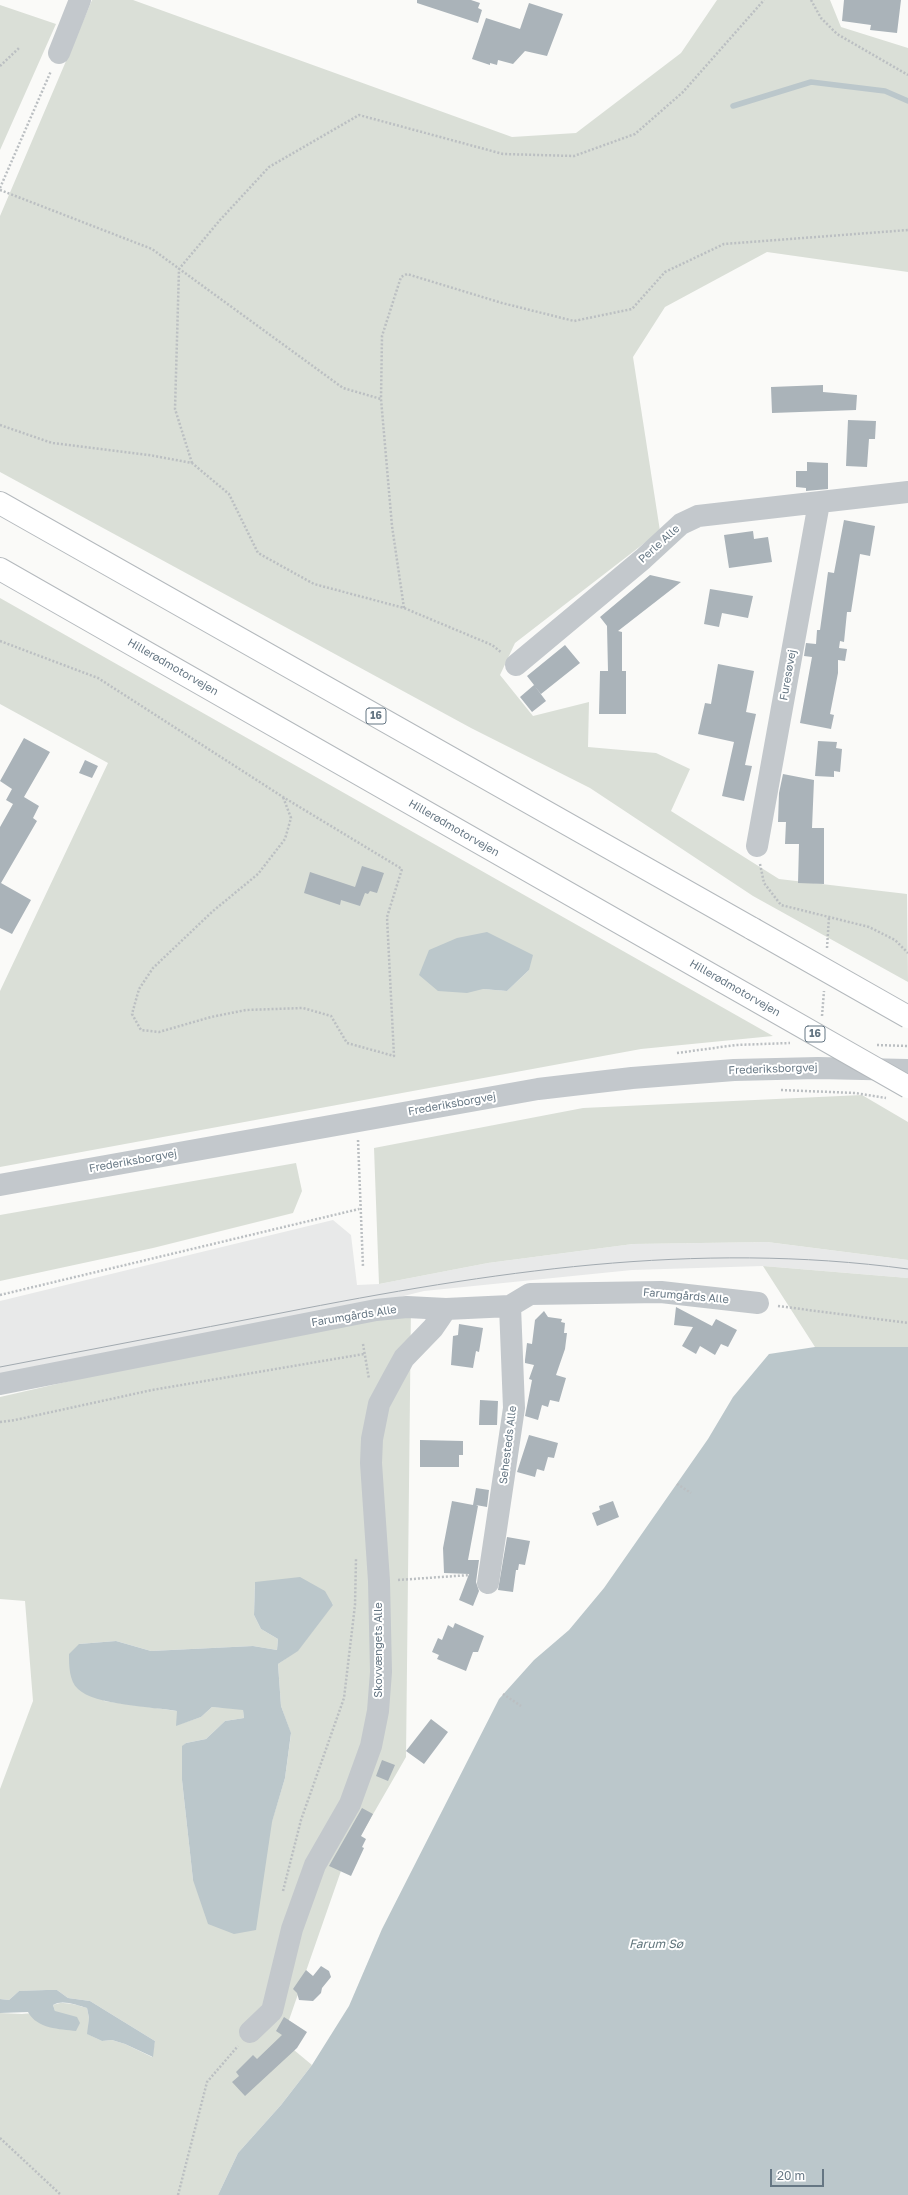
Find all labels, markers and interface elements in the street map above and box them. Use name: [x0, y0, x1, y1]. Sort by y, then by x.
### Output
street label: Perle Alle: [636, 522, 682, 566]
street label: Hillerødmotorvejen: [125, 636, 221, 698]
street label: Furesøvej: [777, 649, 799, 701]
road number: 16: [366, 708, 386, 724]
street label: Hillerødmotorvejen: [406, 797, 502, 859]
street label: Hillerødmotorvejen: [687, 957, 783, 1019]
road number: 16: [805, 1026, 825, 1042]
street label: Frederiksborgvej: [728, 1061, 818, 1077]
street label: Frederiksborgvej: [407, 1090, 497, 1118]
street label: Frederiksborgvej: [88, 1147, 178, 1175]
street label: Farumgårds Alle: [642, 1286, 730, 1306]
street label: Farumgårds Alle: [310, 1303, 398, 1329]
street label: Sehesteds Alle: [497, 1405, 519, 1485]
street label: Skovvængets Alle: [372, 1602, 386, 1698]
water label: Farum Sø: [629, 1937, 683, 1951]
scale bar: [772, 2161, 826, 2187]
text: 20 m: [777, 2168, 805, 2183]

